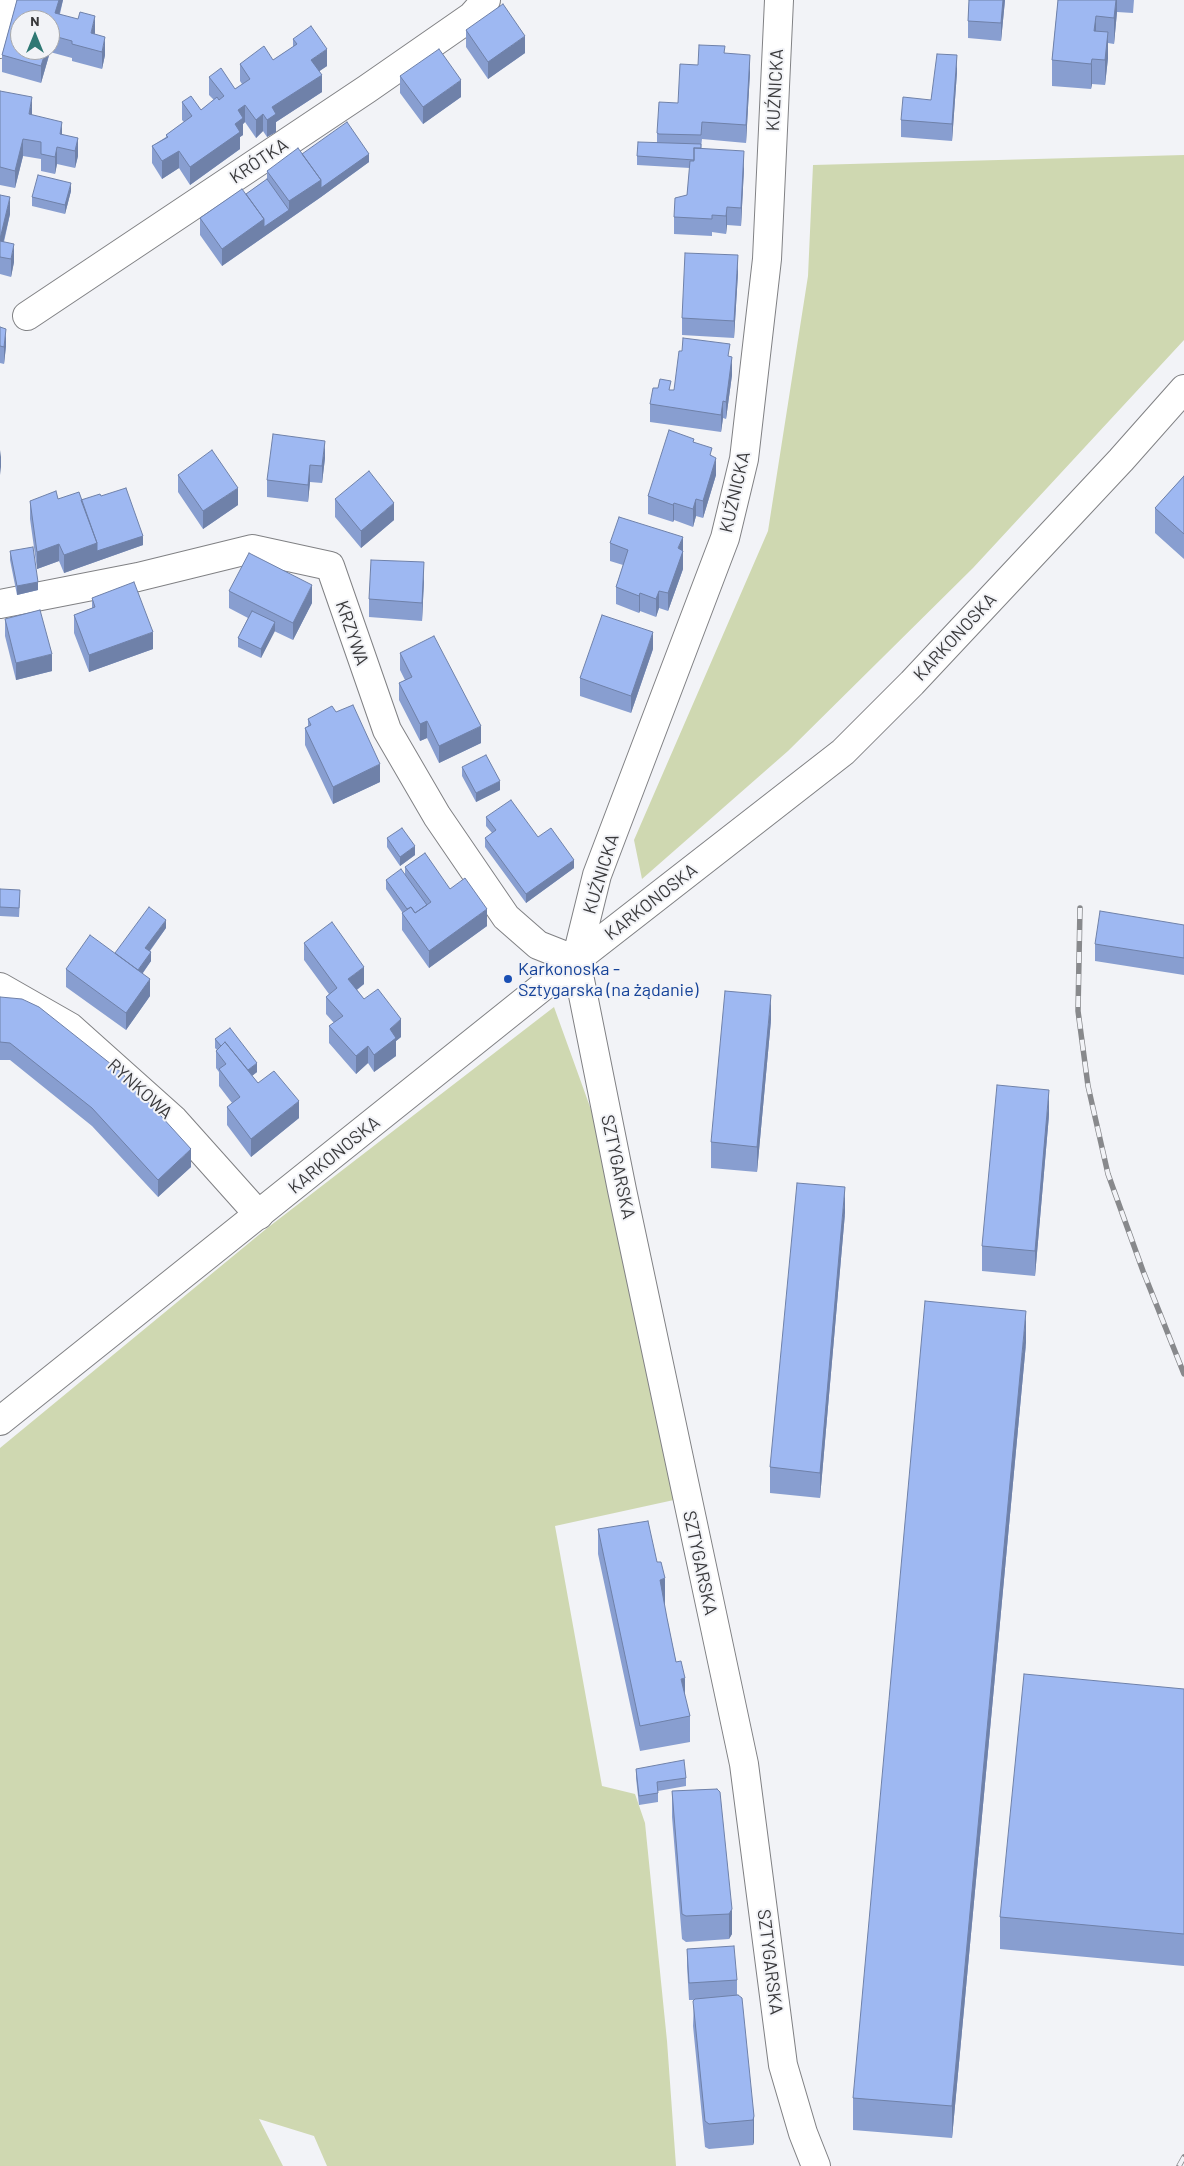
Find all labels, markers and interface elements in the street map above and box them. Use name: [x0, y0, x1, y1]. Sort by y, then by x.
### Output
north arrow: [10, 10, 60, 60]
text: N: [30, 12, 40, 29]
street label: KUŹNICKA: [762, 48, 788, 132]
street label: KRÓTKA: [226, 134, 292, 188]
street label: KUŹNICKA: [715, 449, 755, 535]
street label: KARKONOSKA: [909, 589, 1001, 685]
street label: KRZYWA: [331, 598, 373, 668]
street label: KUŹNICKA: [579, 831, 623, 917]
street label: KARKONOSKA: [600, 859, 702, 945]
place label: Karkonoska - Sztygarska (na żądanie): [518, 958, 698, 1001]
marker: Karkonoska - Sztygarska (na żądanie): [502, 973, 514, 985]
street label: RYNKOWA: [103, 1054, 177, 1124]
street label: KARKONOSKA: [284, 1111, 384, 1199]
street label: SZTYGARSKA: [596, 1113, 640, 1221]
street label: SZTYGARSKA: [678, 1509, 722, 1617]
street label: SZTYGARSKA: [753, 1908, 787, 2016]

